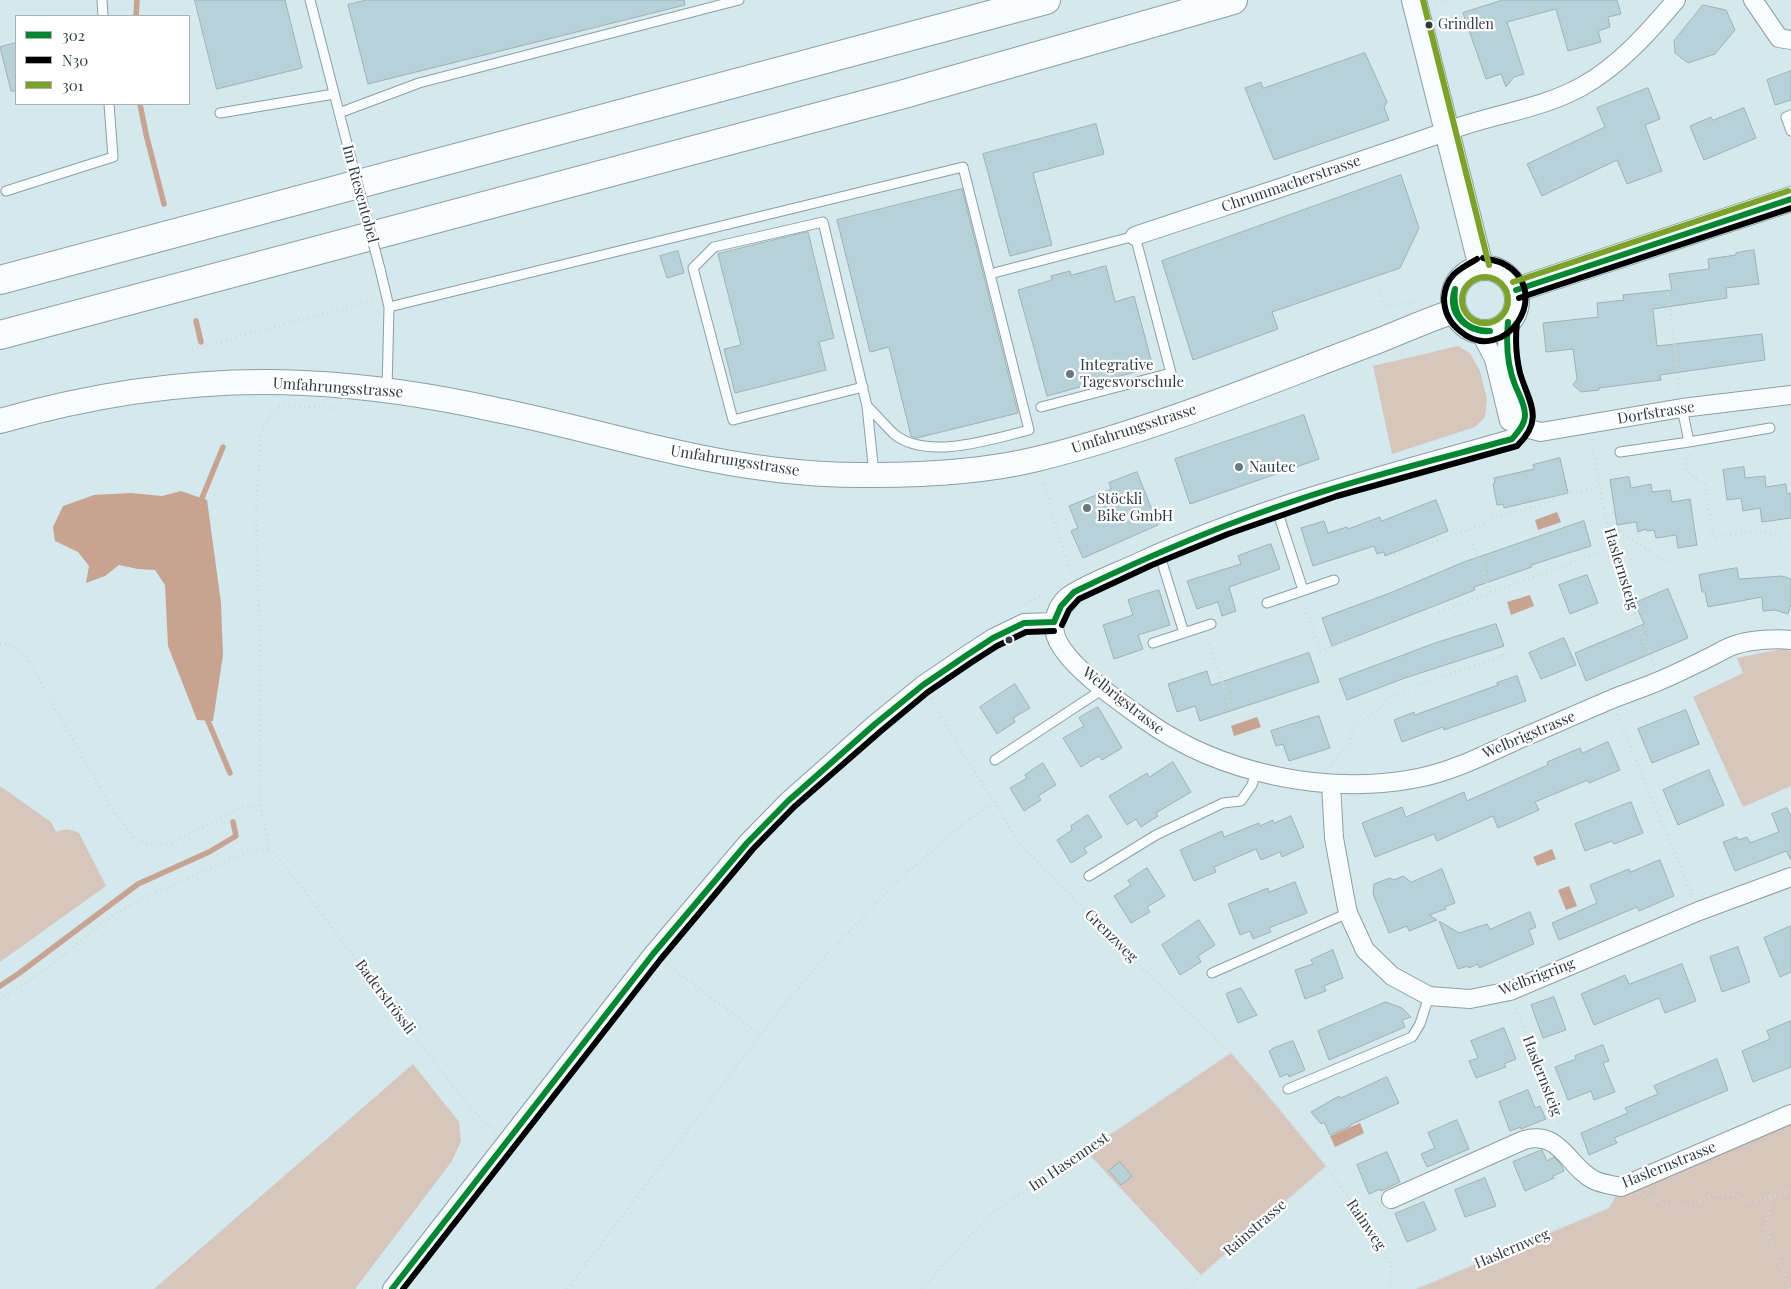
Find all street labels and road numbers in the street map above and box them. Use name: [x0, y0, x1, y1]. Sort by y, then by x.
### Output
street label: Im Riesentobel: [338, 143, 382, 245]
street label: Chrummacherstrasse: [1219, 152, 1363, 216]
street label: Umfahrungsstrasse: [272, 374, 404, 402]
street label: Dorfstrasse: [1616, 398, 1696, 428]
street label: Umfahrungsstrasse: [1069, 400, 1199, 458]
street label: Umfahrungsstrasse: [669, 442, 801, 480]
street label: Haslernsteig: [1600, 526, 1642, 612]
street label: Welbrigstrasse: [1078, 663, 1168, 739]
street label: Welbrigstrasse: [1480, 707, 1578, 763]
street label: Grenzweg: [1081, 906, 1141, 966]
street label: Welbrigring: [1497, 954, 1577, 1000]
street label: Baderströssli: [351, 956, 419, 1038]
street label: Haslernsteig: [1518, 1033, 1566, 1119]
street label: Im Hasennest: [1026, 1129, 1112, 1195]
street label: Haslernstrasse: [1619, 1138, 1719, 1192]
street label: Rainstrasse: [1220, 1196, 1290, 1260]
street label: Rainweg: [1343, 1196, 1389, 1254]
street label: Haslernweg: [1472, 1225, 1552, 1273]

